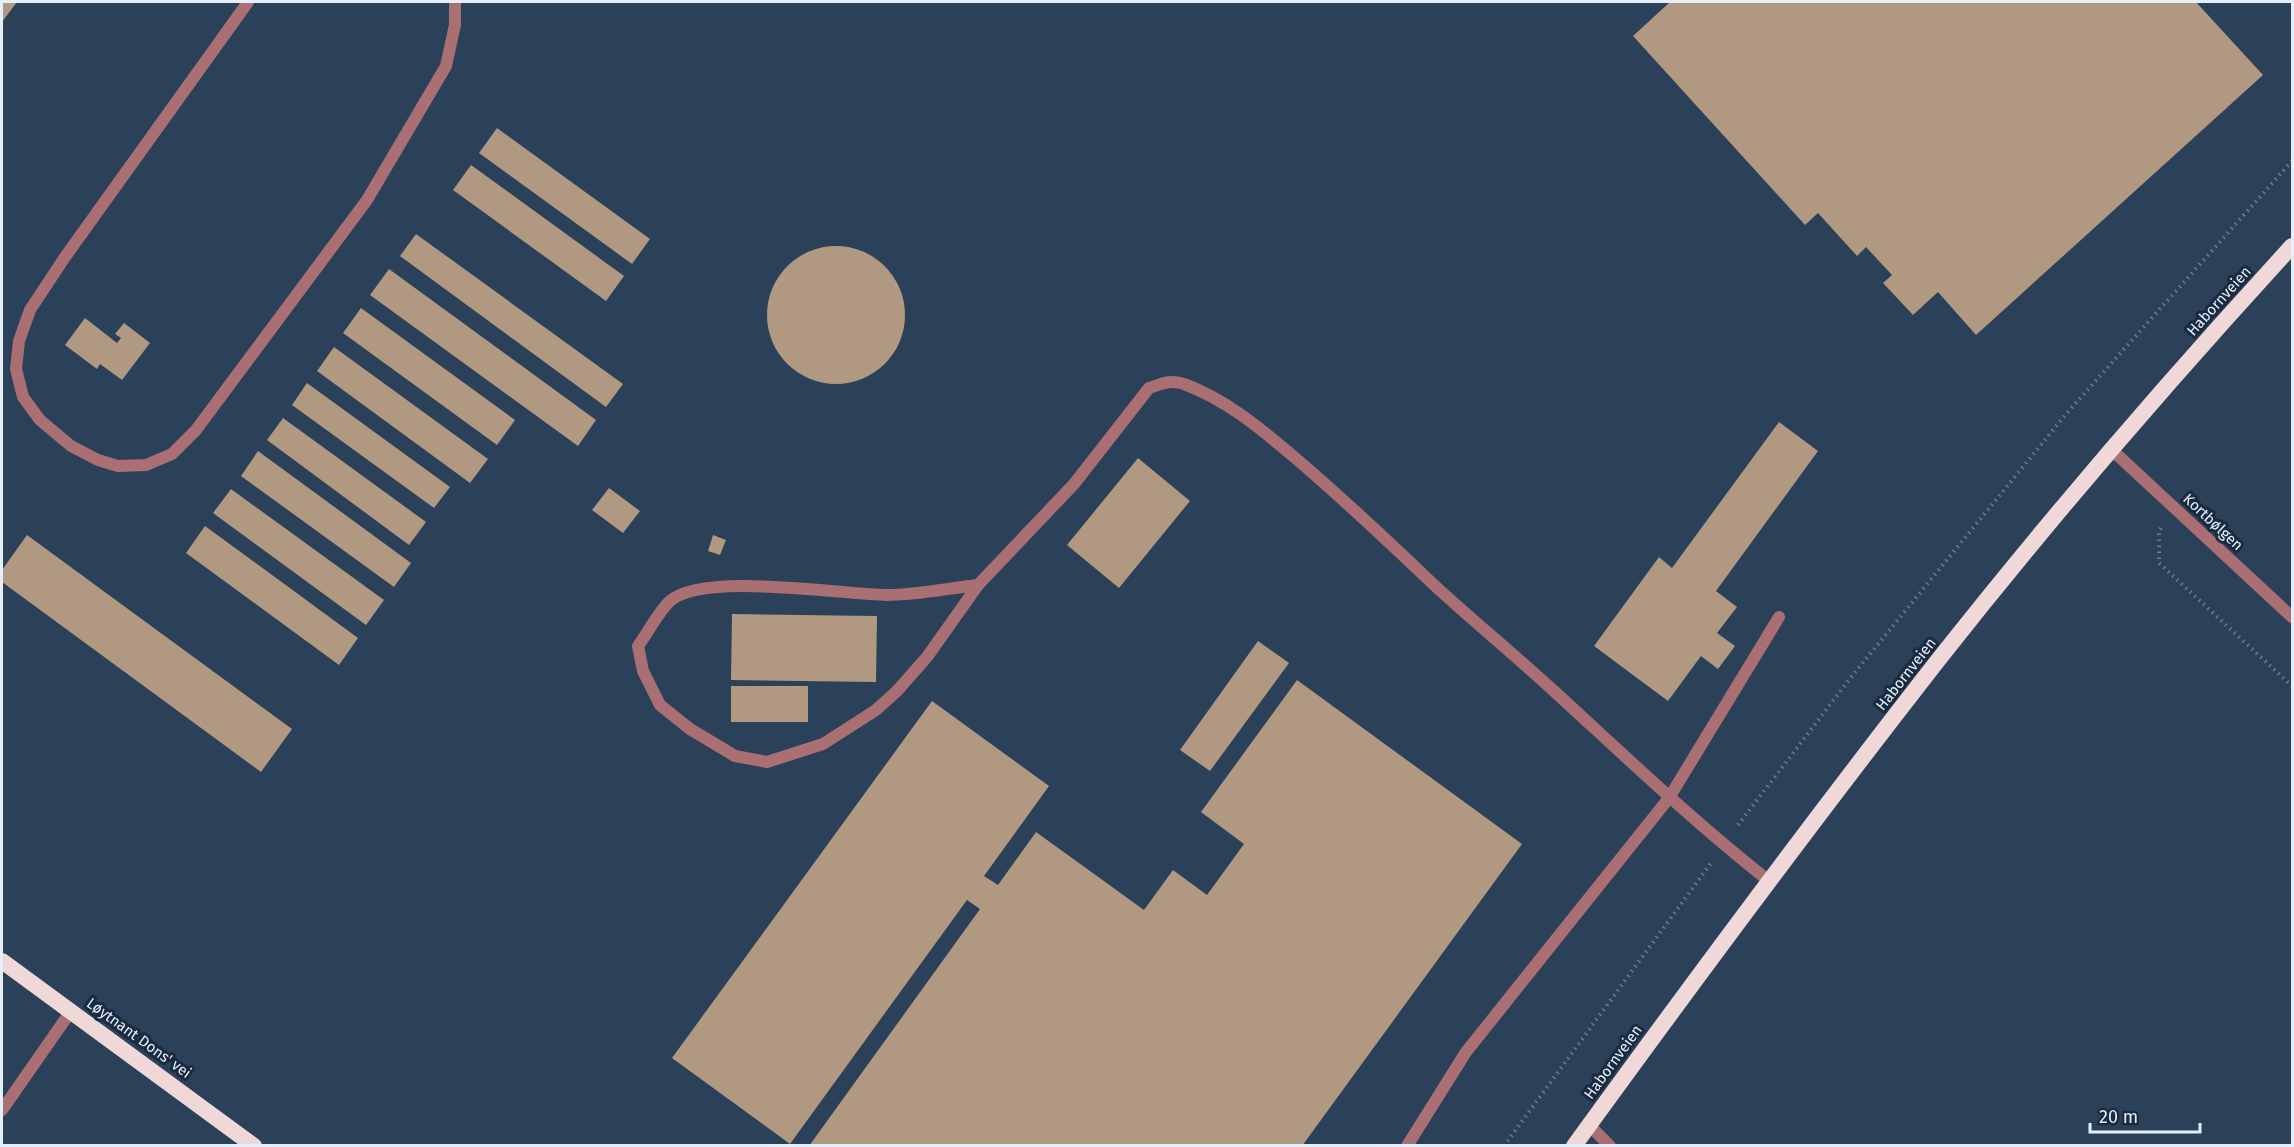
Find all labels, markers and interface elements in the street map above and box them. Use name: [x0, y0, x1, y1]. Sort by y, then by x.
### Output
street label: Habornveien: [2183, 263, 2255, 339]
street label: Kortbølgen: [2179, 490, 2247, 554]
street label: Habornveien: [1872, 634, 1940, 714]
street label: Løytnant Dons' vei: [83, 994, 195, 1082]
street label: Habornveien: [1580, 1021, 1646, 1103]
scale bar: [2090, 1096, 2200, 1134]
text: 20 m: [2099, 1106, 2138, 1128]

